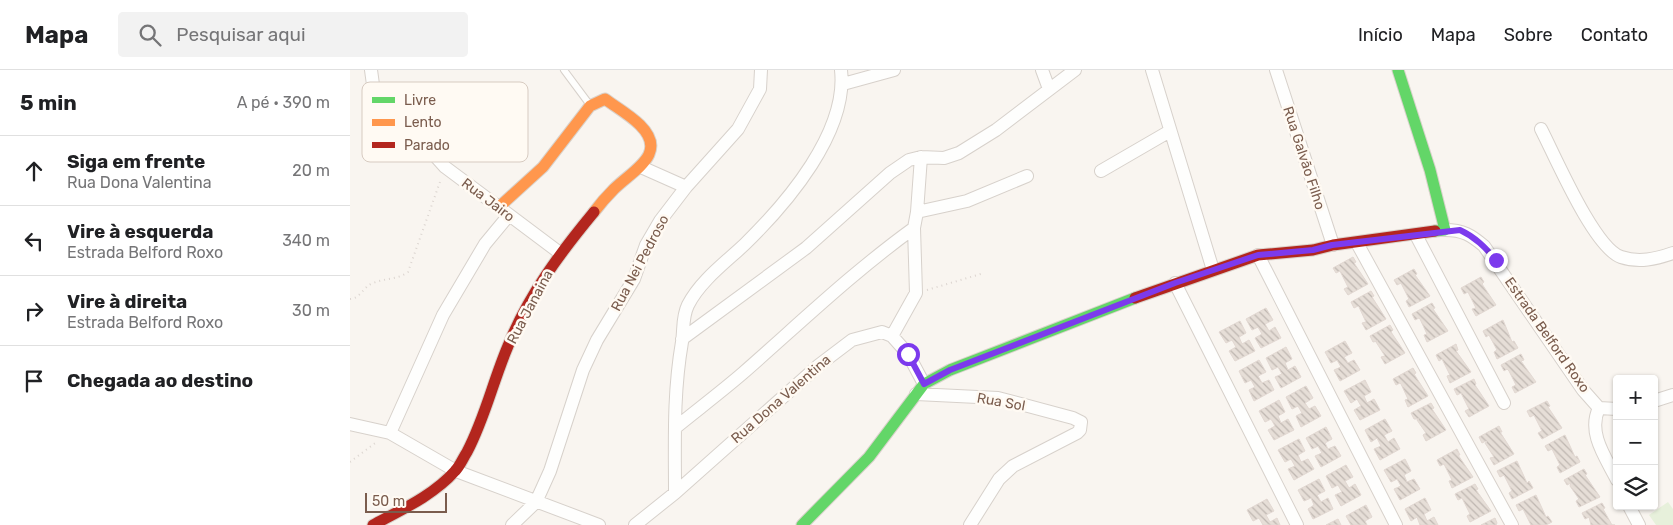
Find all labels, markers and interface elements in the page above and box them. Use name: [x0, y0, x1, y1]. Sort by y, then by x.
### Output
search box: [118, 12, 468, 57]
text: Mapa: [25, 21, 88, 49]
icon: search: [136, 21, 164, 49]
text: Pesquisar aqui: [176, 23, 306, 46]
text: Início: [1358, 24, 1403, 46]
text: Mapa: [1431, 24, 1476, 46]
text: Sobre: [1504, 24, 1553, 46]
text: Contato: [1581, 24, 1648, 46]
legend: [362, 82, 528, 162]
text: 5 min: [20, 90, 77, 115]
text: Livre: [404, 92, 436, 109]
text: A pé · 390 m: [237, 93, 330, 112]
street label: Rua Galvão Filho: [1279, 104, 1329, 212]
text: Lento: [404, 114, 441, 131]
text: Parado: [404, 137, 450, 154]
text: Siga em frente: [67, 150, 205, 173]
icon: ahead: [20, 157, 48, 185]
text: 20 m: [292, 161, 330, 180]
text: Rua Dona Valentina: [67, 173, 212, 192]
street label: Rua Jairo: [458, 175, 518, 225]
street label: Rua Nei Pedroso: [607, 212, 673, 314]
text: Vire à esquerda: [67, 220, 214, 243]
icon: left: [20, 227, 48, 255]
text: 340 m: [282, 231, 330, 250]
text: Estrada Belford Roxo: [67, 243, 223, 262]
route end: [1485, 249, 1508, 272]
street label: Rua Janaina: [503, 267, 557, 347]
street label: Estrada Belford Roxo: [1501, 274, 1593, 396]
text: Vire à direita: [67, 290, 187, 313]
icon: right: [20, 297, 48, 325]
text: 30 m: [292, 301, 330, 320]
text: Estrada Belford Roxo: [67, 313, 223, 332]
route start: [897, 343, 920, 366]
street label: Rua Dona Valentina: [728, 351, 834, 447]
icon: arrive: [20, 367, 48, 395]
text: Chegada ao destino: [67, 369, 253, 392]
map controls: [1613, 375, 1658, 510]
button: +: [1613, 375, 1658, 420]
street label: Rua Sol: [975, 389, 1027, 415]
button: −: [1613, 420, 1658, 465]
button: layers: [1613, 465, 1658, 510]
scale bar: [365, 490, 448, 513]
text: 50 m: [372, 493, 405, 510]

